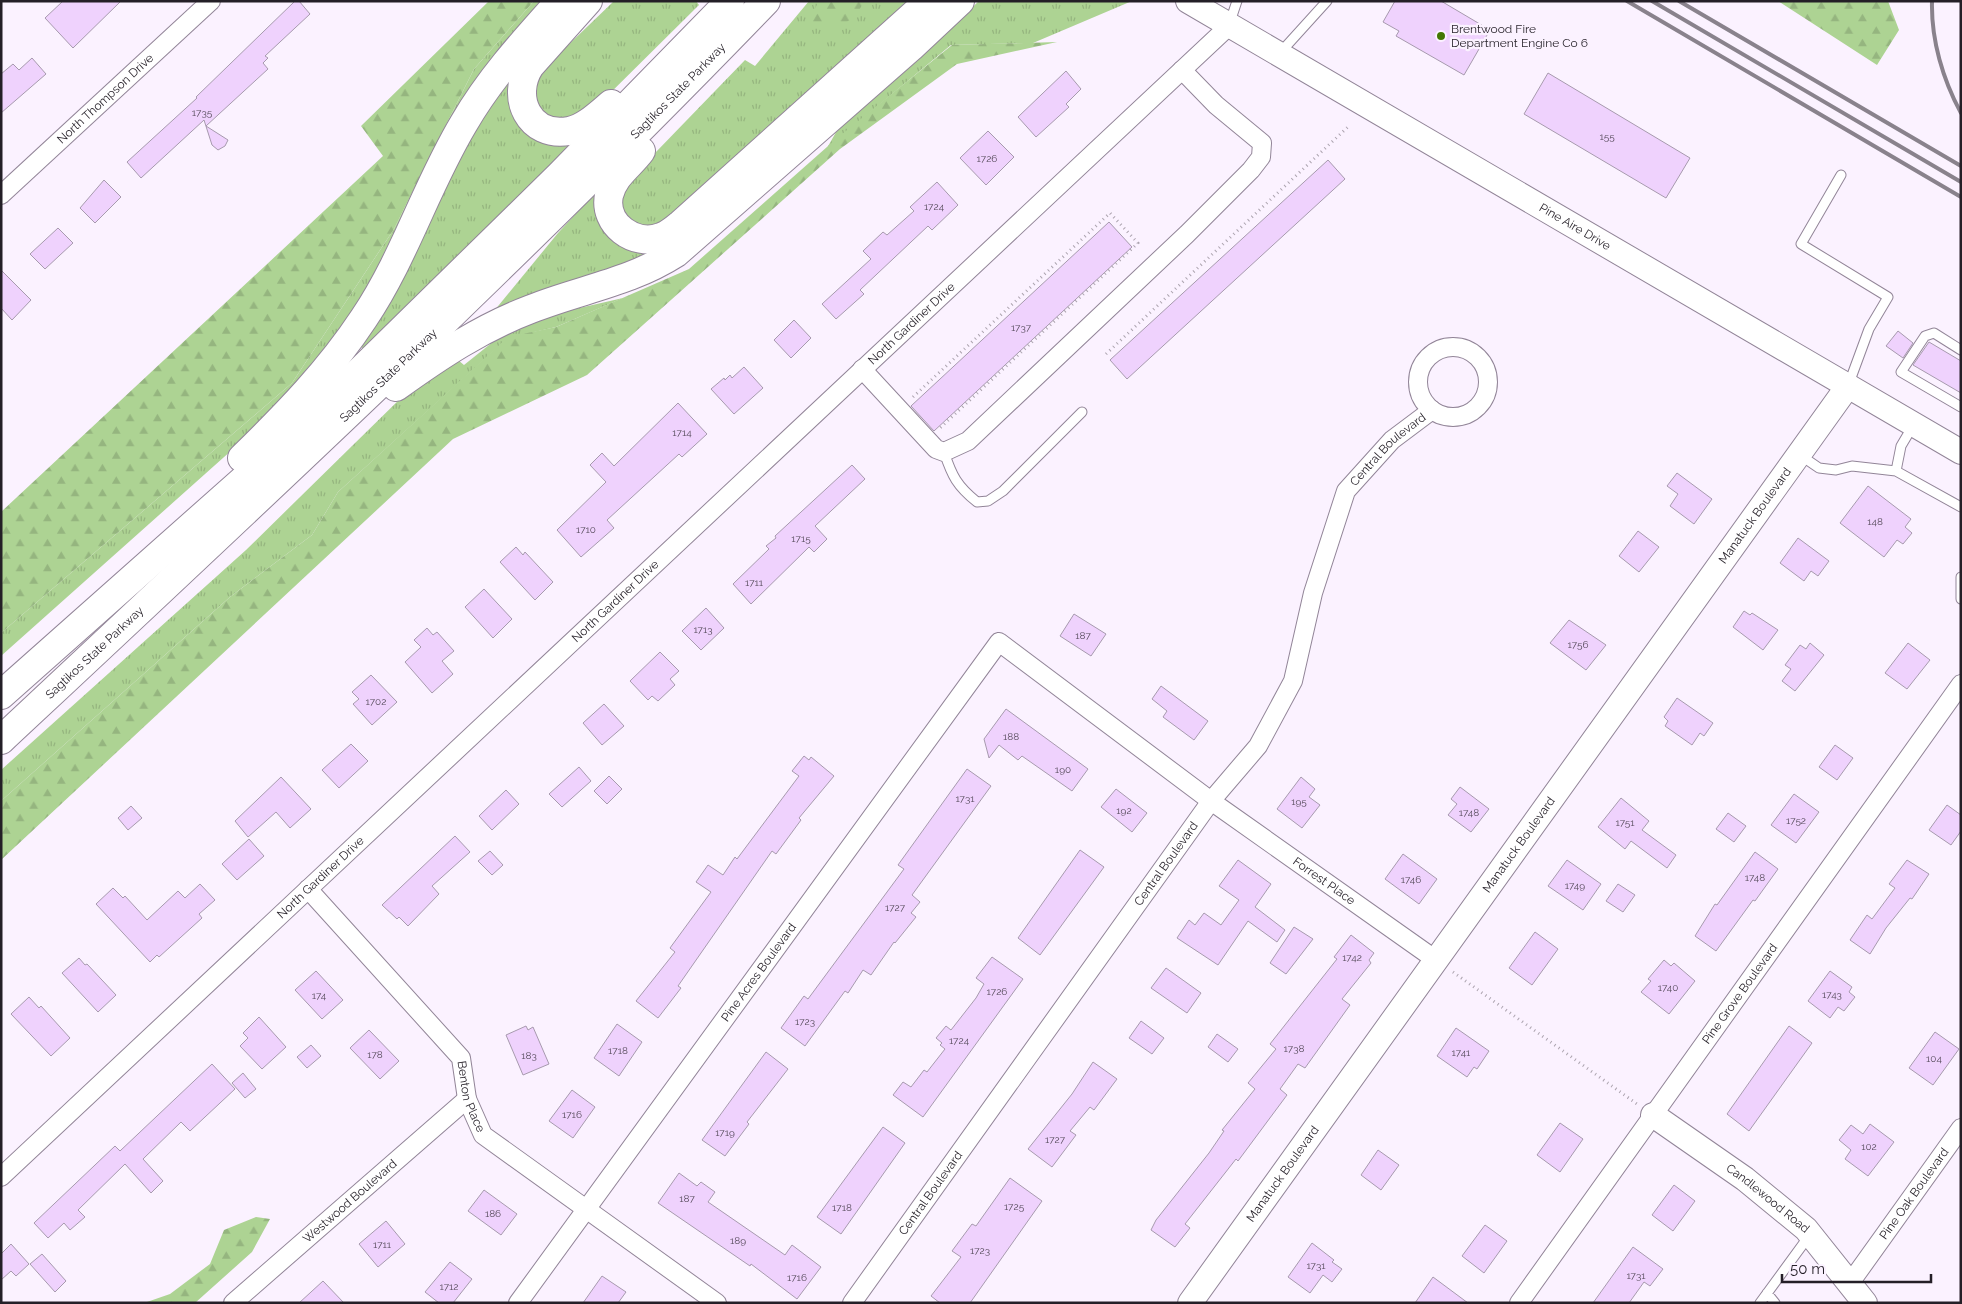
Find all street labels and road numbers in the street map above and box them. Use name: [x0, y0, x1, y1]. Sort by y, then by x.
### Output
street label: Sagtikos State Parkway: [628, 40, 729, 142]
street label: North Thompson Drive: [54, 51, 156, 146]
street label: Pine Aire Drive: [1537, 200, 1613, 253]
street label: North Gardiner Drive: [865, 280, 958, 367]
street label: Sagtikos State Parkway: [337, 325, 440, 425]
street label: Central Boulevard: [1347, 410, 1429, 489]
street label: Manatuck Boulevard: [1716, 465, 1794, 566]
street label: North Gardiner Drive: [569, 557, 662, 645]
street label: Sagtikos State Parkway: [43, 603, 147, 702]
street label: Manatuck Boulevard: [1480, 794, 1558, 895]
street label: Central Boulevard: [1131, 819, 1201, 908]
street label: North Gardiner Drive: [274, 834, 367, 921]
street label: Forrest Place: [1290, 854, 1358, 908]
street label: Pine Acres Boulevard: [718, 920, 799, 1024]
street label: Pine Grove Boulevard: [1699, 941, 1780, 1047]
street label: Benton Place: [455, 1060, 488, 1134]
street label: Manatuck Boulevard: [1244, 1123, 1322, 1224]
street label: Pine Oak Boulevard: [1877, 1145, 1951, 1242]
street label: Central Boulevard: [896, 1149, 965, 1238]
street label: Westwood Boulevard: [300, 1157, 400, 1246]
street label: Candlewood Road: [1723, 1161, 1812, 1236]

